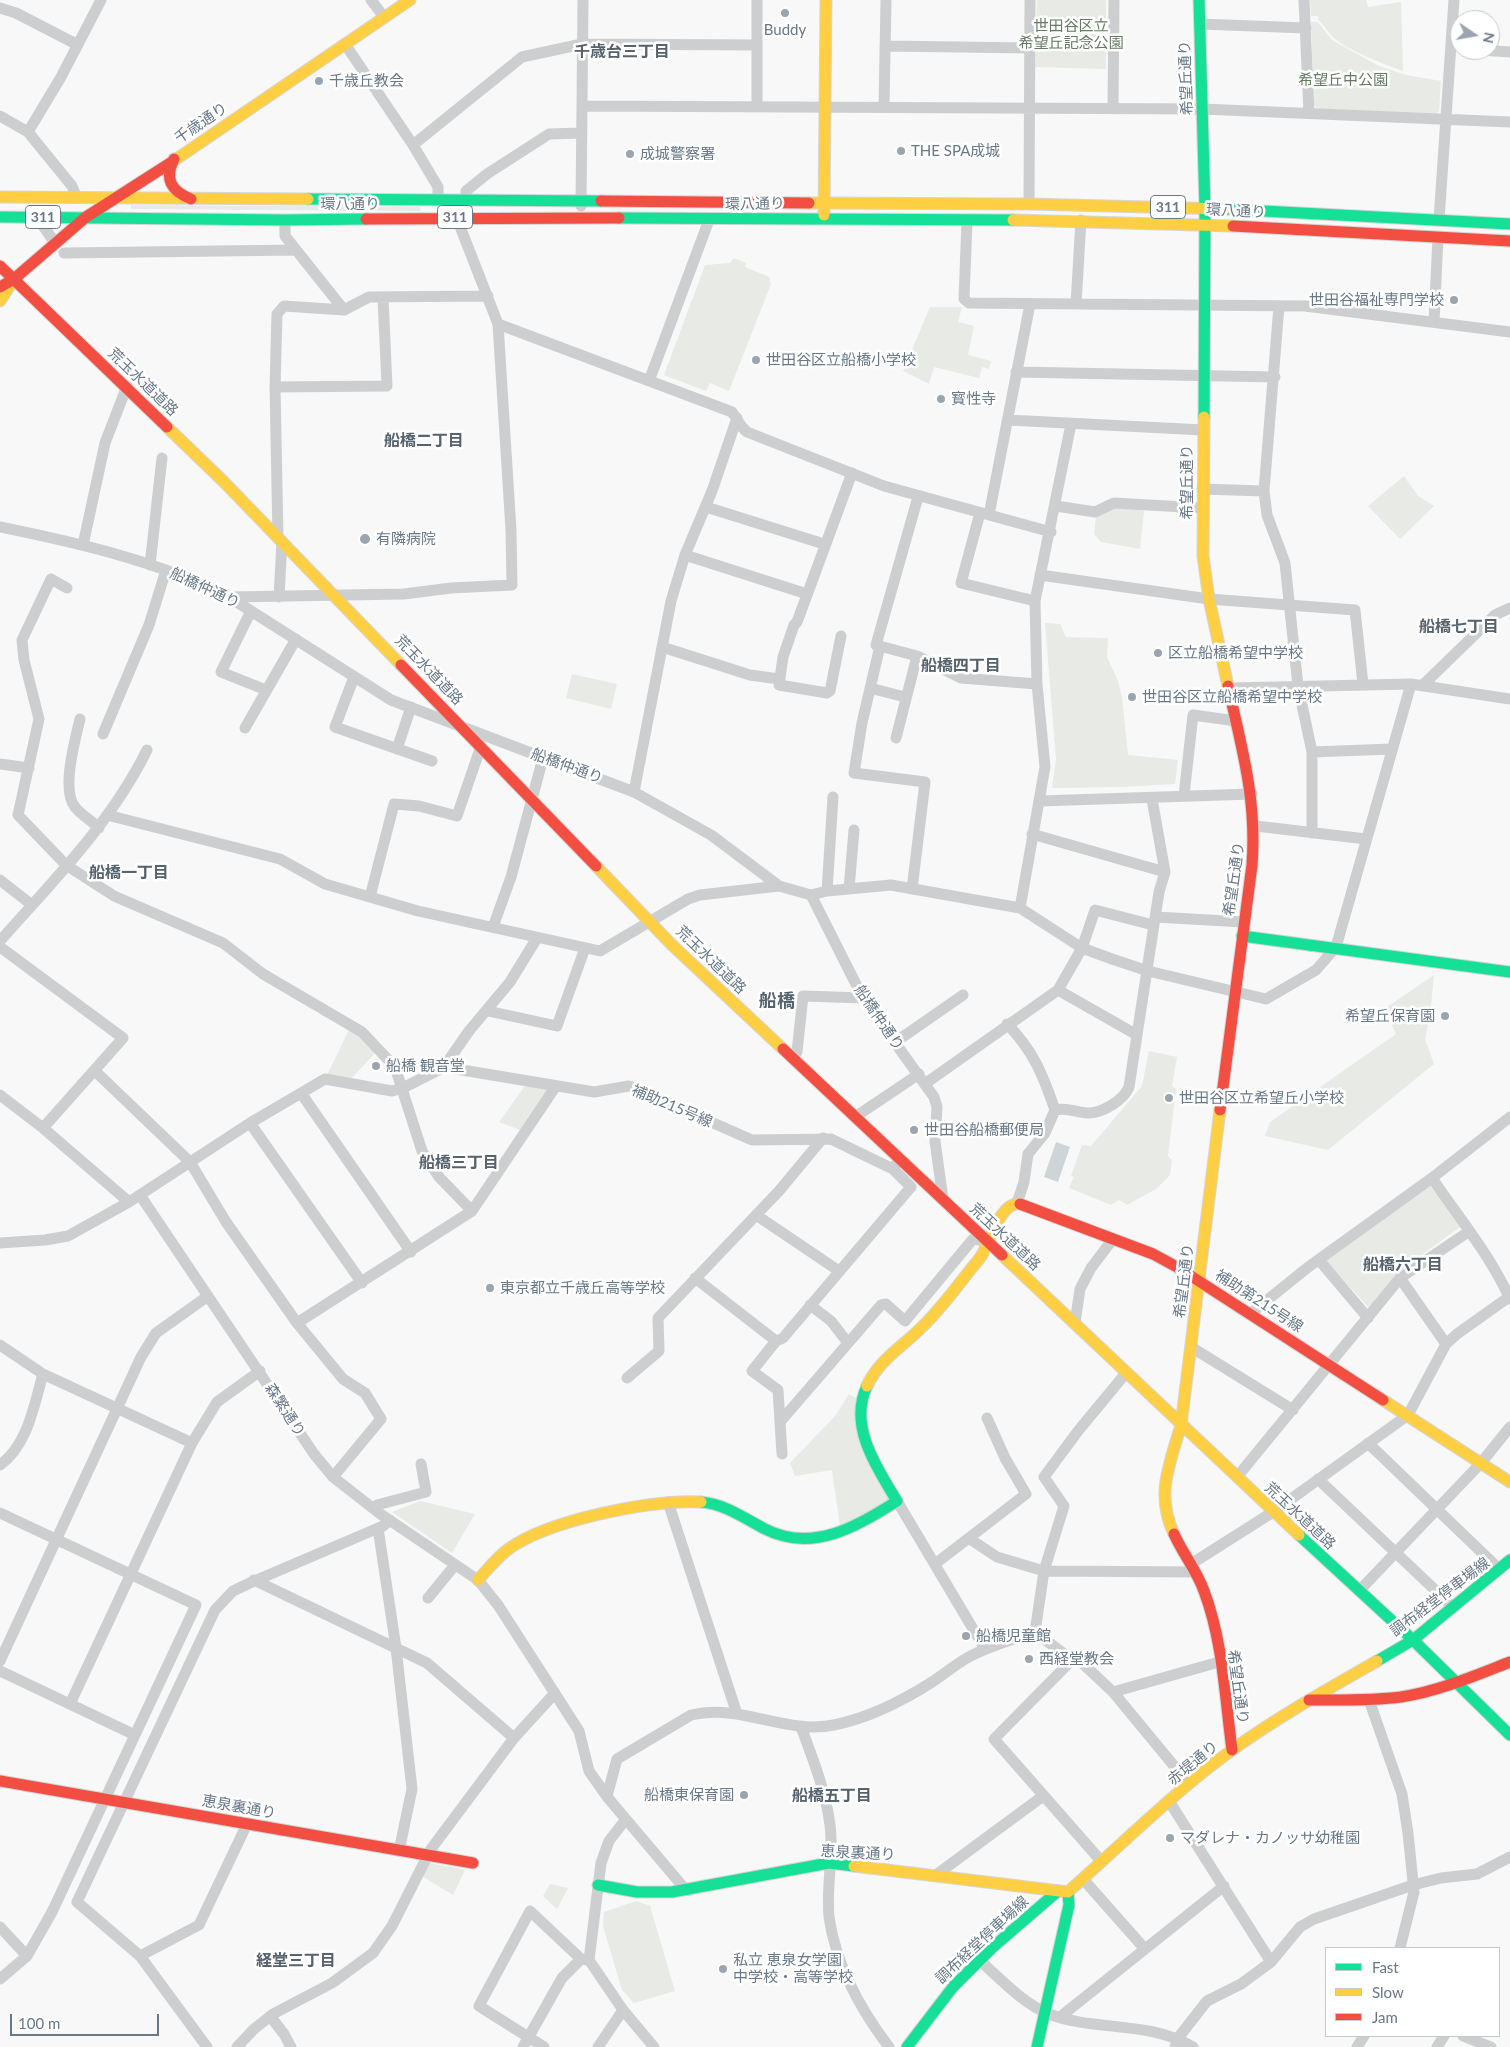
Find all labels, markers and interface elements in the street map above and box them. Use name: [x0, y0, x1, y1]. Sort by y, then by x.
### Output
marker: Buddy: [779, 7, 791, 19]
north arrow: [1450, 10, 1500, 60]
park label: 世田谷区立 希望丘記念公園: [1019, 17, 1123, 52]
place label: Buddy: [764, 21, 806, 39]
text: N: [1480, 31, 1499, 45]
street label: 希望丘通り: [1176, 40, 1196, 116]
district label: 千歳台三丁目: [574, 42, 670, 62]
park label: 希望丘中公園: [1298, 71, 1388, 89]
place label: 千歳丘教会: [329, 72, 404, 90]
marker: 千歳丘教会: [313, 75, 325, 87]
street label: 千歳通り: [171, 99, 231, 147]
place label: THE SPA成城: [911, 142, 1000, 160]
place label: 成城警察署: [640, 145, 715, 163]
marker: THE SPA成城: [895, 145, 907, 157]
marker: 成城警察署: [624, 148, 636, 160]
street label: 環八通り: [725, 194, 785, 214]
street label: 環八通り: [320, 195, 380, 213]
road number: 311: [1150, 196, 1186, 218]
street label: 環八通り: [1206, 200, 1266, 222]
road number: 311: [26, 206, 60, 228]
road number: 311: [438, 206, 472, 228]
place label: 世田谷福祉専門学校: [1309, 291, 1444, 309]
marker: 世田谷福祉専門学校: [1448, 294, 1460, 306]
street label: 荒玉水道道路: [104, 344, 182, 420]
place label: 世田谷区立船橋小学校: [766, 351, 916, 369]
marker: 世田谷区立船橋小学校: [750, 354, 762, 366]
place label: 寳性寺: [951, 390, 996, 408]
marker: 寳性寺: [935, 393, 947, 405]
district label: 船橋二丁目: [384, 431, 464, 451]
street label: 希望丘通り: [1178, 445, 1196, 519]
place label: 有隣病院: [376, 530, 436, 548]
marker: 有隣病院: [358, 532, 372, 546]
street label: 船橋仲通り: [167, 564, 243, 612]
district label: 船橋七丁目: [1419, 617, 1499, 637]
street label: 荒玉水道道路: [391, 631, 467, 709]
place label: 区立船橋希望中学校: [1168, 644, 1303, 662]
marker: 区立船橋希望中学校: [1152, 647, 1164, 659]
district label: 船橋四丁目: [921, 656, 1001, 676]
place label: 世田谷区立船橋希望中学校: [1142, 688, 1322, 706]
marker: 世田谷区立船橋希望中学校: [1126, 691, 1138, 703]
street label: 船橋仲通り: [529, 745, 605, 787]
street label: 希望丘通り: [1220, 841, 1248, 917]
district label: 船橋一丁目: [89, 863, 169, 883]
street label: 荒玉水道道路: [672, 922, 750, 998]
street label: 船橋仲通り: [851, 982, 907, 1054]
district label: 船橋: [759, 990, 795, 1012]
place label: 希望丘保育園: [1345, 1007, 1435, 1025]
marker: 希望丘保育園: [1439, 1010, 1451, 1022]
place label: 船橋 観音堂: [386, 1057, 465, 1075]
marker: 船橋 観音堂: [370, 1060, 382, 1072]
street label: 補助215号線: [629, 1081, 715, 1131]
place label: 世田谷区立希望丘小学校: [1179, 1089, 1344, 1107]
marker: 世田谷区立希望丘小学校: [1163, 1092, 1175, 1104]
place label: 世田谷船橋郵便局: [924, 1121, 1044, 1139]
marker: 世田谷船橋郵便局: [908, 1124, 920, 1136]
district label: 船橋三丁目: [419, 1153, 499, 1173]
street label: 荒玉水道道路: [966, 1200, 1044, 1274]
street label: 希望丘通り: [1170, 1243, 1198, 1319]
district label: 船橋六丁目: [1363, 1255, 1443, 1275]
street label: 補助第215号線: [1212, 1266, 1306, 1336]
place label: 東京都立千歳丘高等学校: [500, 1279, 665, 1297]
marker: 東京都立千歳丘高等学校: [484, 1282, 496, 1294]
street label: 森繁通り: [261, 1380, 309, 1440]
street label: 荒玉水道道路: [1261, 1479, 1339, 1553]
street label: 調布経堂停車場線: [1387, 1554, 1493, 1640]
place label: 船橋児童館: [976, 1627, 1051, 1645]
marker: 船橋児童館: [960, 1630, 972, 1642]
street label: 希望丘通り: [1224, 1649, 1252, 1725]
place label: 西経堂教会: [1039, 1650, 1114, 1668]
marker: 西経堂教会: [1023, 1653, 1035, 1665]
street label: 赤堤通り: [1164, 1737, 1222, 1789]
place label: 船橋東保育園: [644, 1786, 734, 1804]
district label: 船橋五丁目: [792, 1786, 872, 1806]
marker: 船橋東保育園: [738, 1789, 750, 1801]
street label: 恵泉裏通り: [201, 1792, 277, 1822]
place label: マダレナ・カノッサ幼稚園: [1180, 1829, 1360, 1847]
marker: マダレナ・カノッサ幼稚園: [1164, 1832, 1176, 1844]
street label: 恵泉裏通り: [820, 1842, 896, 1864]
street label: 調布経堂停車場線: [932, 1892, 1032, 1988]
legend: [1325, 1947, 1500, 2037]
district label: 経堂三丁目: [256, 1951, 336, 1971]
place label: 私立 恵泉女学園 中学校・高等学校: [733, 1951, 853, 1986]
text: Fast: [1372, 1958, 1399, 1976]
marker: 私立 恵泉女学園 中学校・高等学校: [717, 1963, 729, 1975]
text: Slow: [1372, 1983, 1404, 2001]
scale bar: [12, 2004, 161, 2036]
text: Jam: [1372, 2008, 1398, 2026]
text: 100 m: [18, 2014, 60, 2032]

